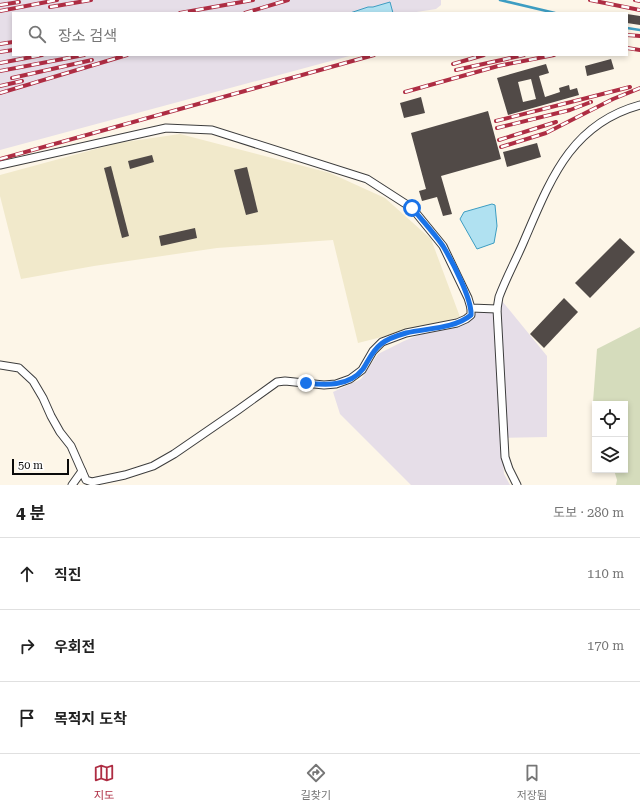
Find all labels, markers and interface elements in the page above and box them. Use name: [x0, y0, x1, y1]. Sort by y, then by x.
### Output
search box: [12, 12, 628, 56]
icon: search: [26, 23, 48, 45]
text: 장소 검색: [58, 27, 117, 45]
route start: [403, 199, 421, 217]
route end: [297, 374, 315, 392]
map controls: [592, 401, 628, 473]
button: locate: [592, 401, 628, 437]
button: layers: [592, 437, 628, 473]
scale bar: [12, 457, 69, 476]
text: 50 m: [18, 459, 43, 472]
text: 4 분: [16, 503, 45, 523]
text: 도보 · 280 m: [553, 505, 624, 520]
icon: ahead: [16, 563, 38, 585]
text: 직진: [54, 566, 82, 584]
text: 110 m: [587, 566, 624, 581]
icon: right: [16, 635, 38, 657]
text: 우회전: [54, 638, 95, 656]
text: 170 m: [587, 638, 624, 653]
icon: arrive: [16, 707, 38, 729]
text: 목적지 도착: [54, 710, 127, 728]
tab: 지도: [93, 762, 115, 802]
tab: 길찾기: [301, 762, 331, 802]
tab: 저장됨: [517, 762, 547, 802]

